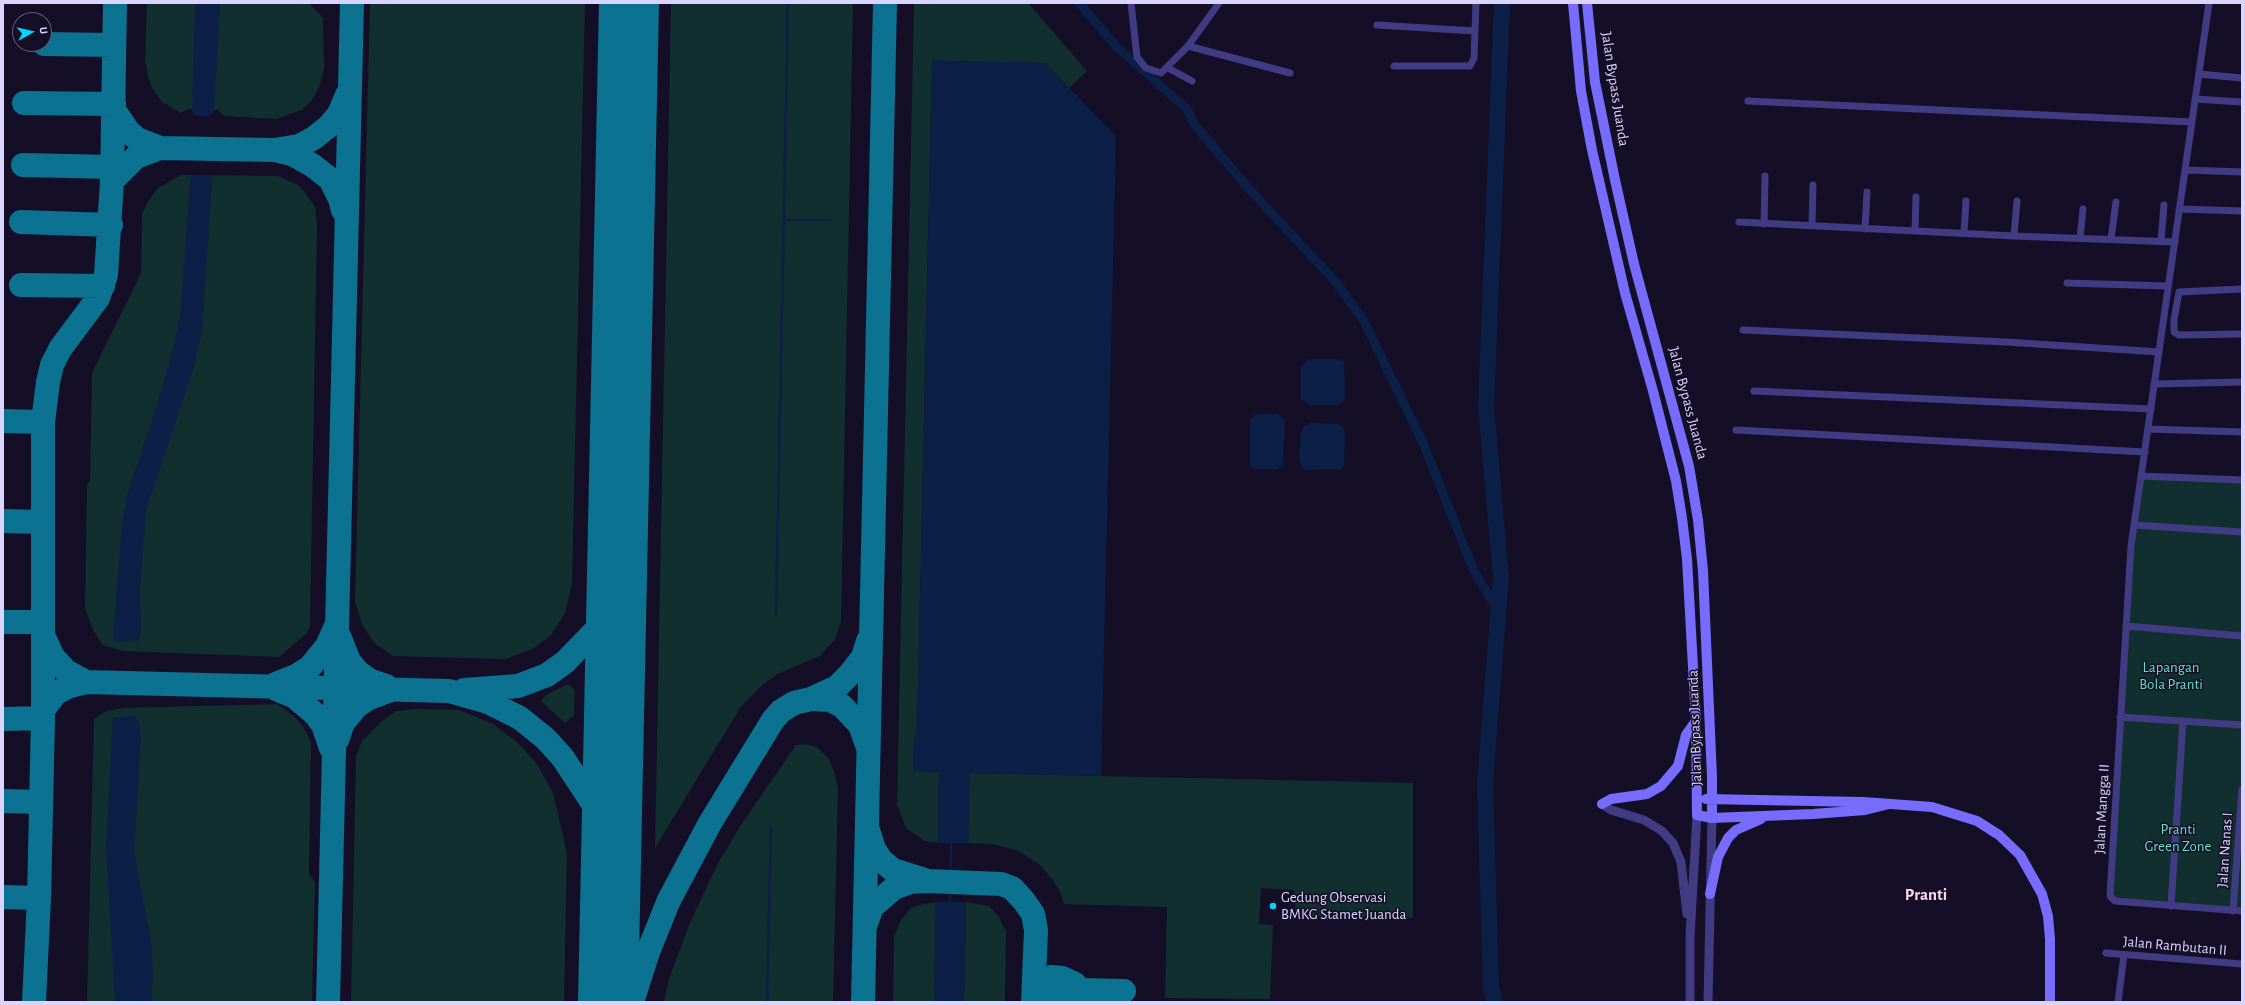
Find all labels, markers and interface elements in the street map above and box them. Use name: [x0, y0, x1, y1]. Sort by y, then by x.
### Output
north arrow: [12, 12, 52, 52]
text: U: [37, 26, 49, 35]
street label: Jalan Bypass Juanda: [1597, 30, 1633, 148]
street label: Jalan Bypass Juanda: [1664, 345, 1712, 461]
park label: Lapangan Bola Pranti: [2139, 658, 2203, 693]
street label: Jalan Bypass Juanda: [1684, 670, 1706, 786]
street label: Jalan Mangga II: [2091, 764, 2113, 854]
street label: Jalan Nanas I: [2213, 812, 2237, 888]
park label: Pranti Green Zone: [2145, 820, 2211, 855]
district label: Pranti: [1905, 885, 1947, 905]
place label: Gedung Observasi BMKG Stamet Juanda: [1281, 888, 1406, 923]
marker: Gedung Observasi BMKG Stamet Juanda: [1268, 901, 1278, 911]
street label: Jalan Rambutan II: [2122, 933, 2228, 959]

